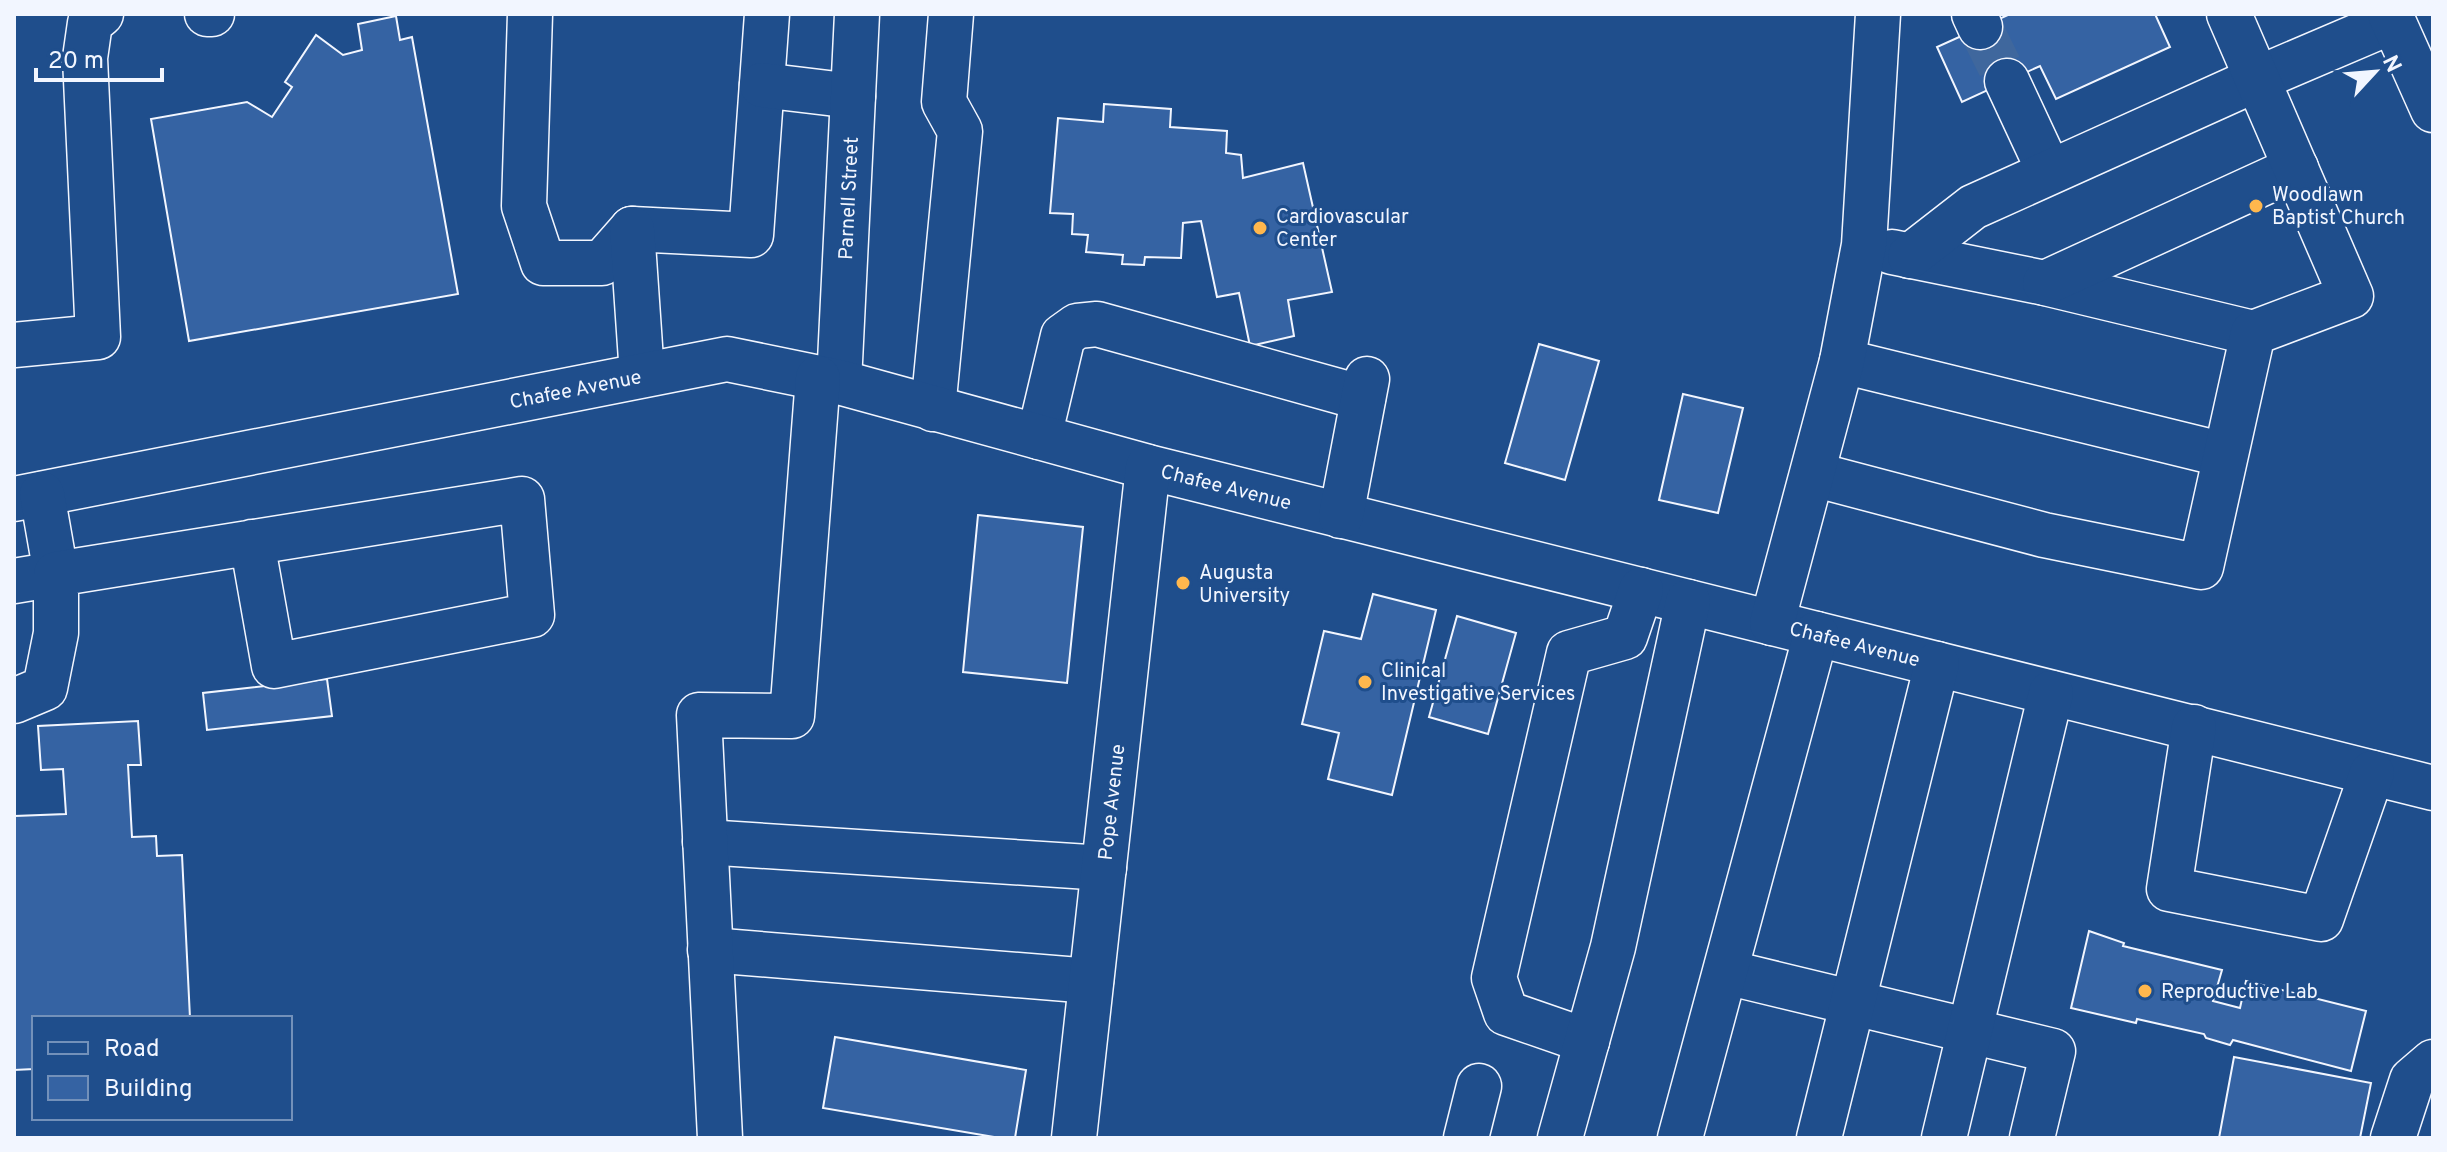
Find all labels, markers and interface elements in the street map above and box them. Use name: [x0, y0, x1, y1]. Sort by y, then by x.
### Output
scale bar: [36, 32, 162, 82]
north arrow: [2335, 32, 2415, 112]
text: 20 m: [48, 47, 104, 77]
text: N: [2375, 51, 2406, 77]
street label: Parnell Street: [834, 136, 866, 261]
place label: Woodlawn Baptist Church: [2272, 183, 2405, 232]
marker: Woodlawn Baptist Church: [2247, 197, 2265, 215]
place label: Cardiovascular Center: [1276, 205, 1409, 254]
marker: Cardiovascular Center: [1251, 219, 1269, 237]
street label: Chafee Avenue: [508, 365, 644, 416]
street label: Chafee Avenue: [1158, 460, 1294, 517]
place label: Augusta University: [1199, 561, 1290, 610]
marker: Augusta University: [1174, 574, 1192, 592]
street label: Chafee Avenue: [1786, 617, 1922, 674]
place label: Clinical Investigative Services: [1381, 659, 1575, 708]
marker: Clinical Investigative Services: [1356, 673, 1374, 691]
street label: Pope Avenue: [1094, 743, 1132, 862]
place label: Reproductive Lab: [2161, 980, 2318, 1006]
marker: Reproductive Lab: [2136, 982, 2154, 1000]
legend: [32, 1016, 292, 1120]
text: Road: [104, 1035, 160, 1065]
text: Building: [104, 1075, 193, 1105]

